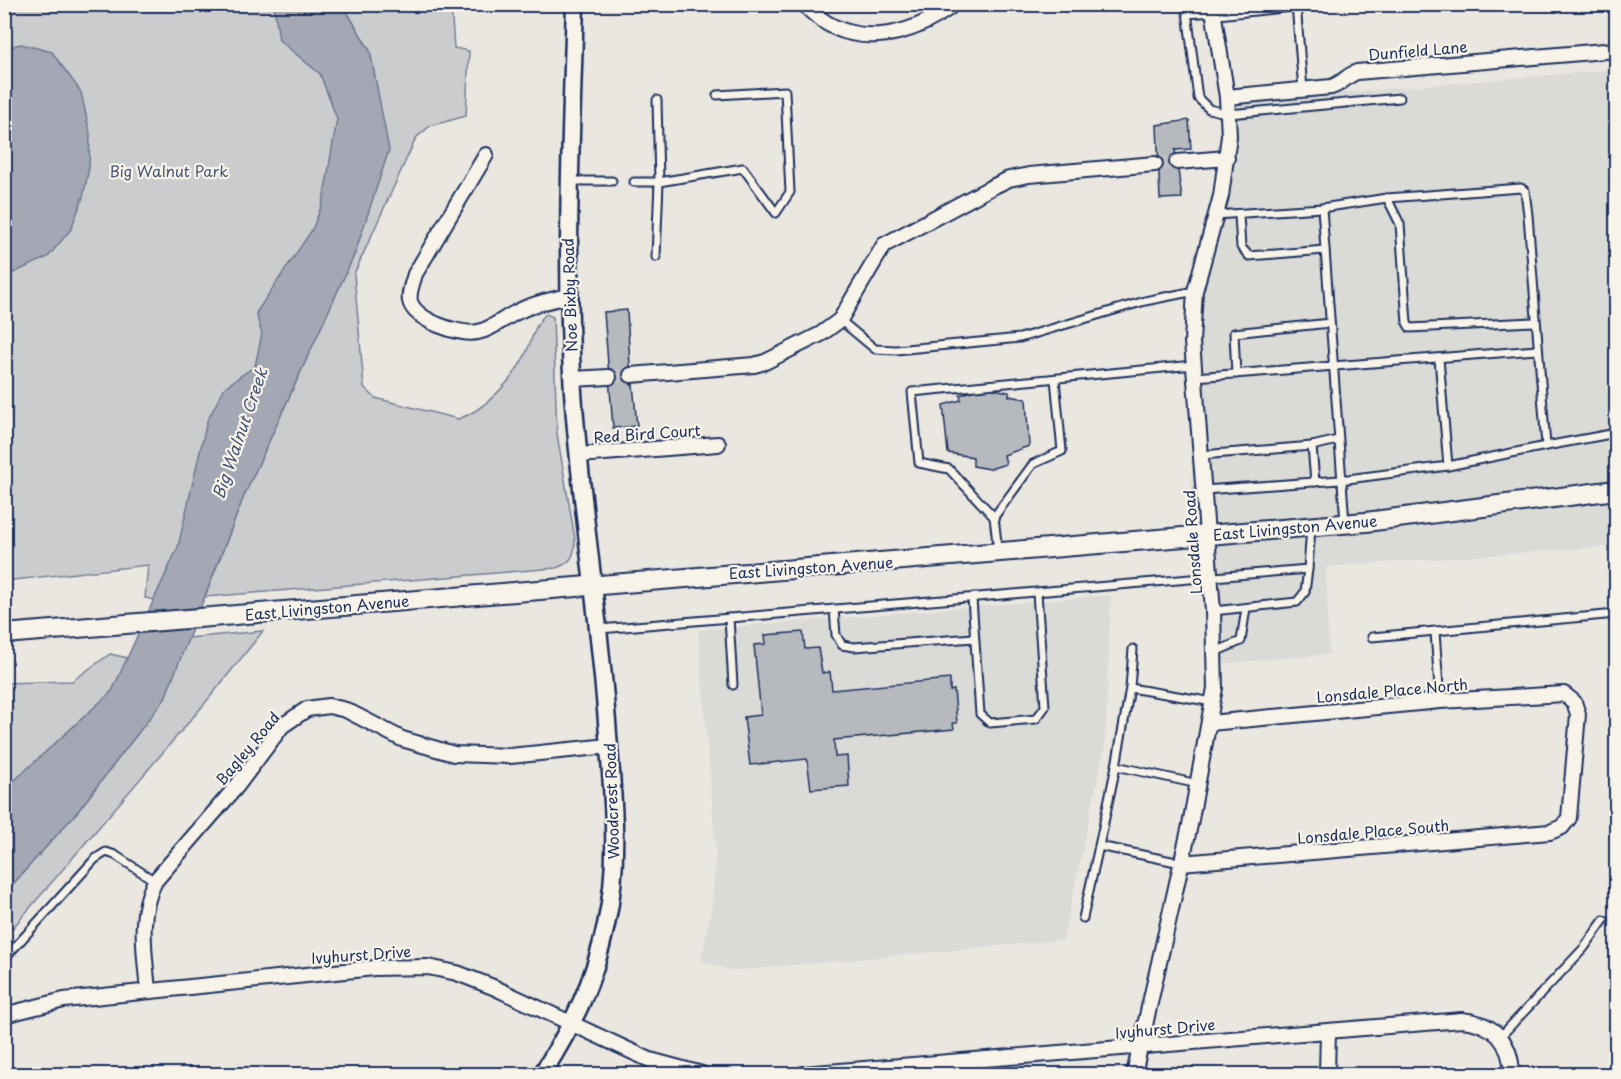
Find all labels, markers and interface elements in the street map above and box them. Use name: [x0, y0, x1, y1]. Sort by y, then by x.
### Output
street label: Dunfield Lane: [1367, 34, 1469, 66]
park label: Big Walnut Park: [110, 159, 228, 182]
street label: Noe Bixby Road: [556, 237, 582, 353]
water label: Big Walnut Creek: [205, 363, 273, 502]
street label: Red Bird Court: [593, 418, 701, 448]
street label: Lonsdale Road: [1177, 489, 1207, 595]
street label: East Livingston Avenue: [1212, 508, 1378, 546]
street label: East Livingston Avenue: [728, 550, 894, 584]
street label: East Livingston Avenue: [244, 588, 410, 626]
street label: Lonsdale Place North: [1315, 672, 1469, 708]
street label: Bagley Road: [209, 706, 285, 790]
street label: Woodcrest Road: [597, 742, 625, 860]
street label: Lonsdale Place South: [1296, 813, 1450, 849]
street label: Ivyhurst Drive: [310, 939, 412, 969]
street label: Ivyhurst Drive: [1114, 1012, 1216, 1044]

